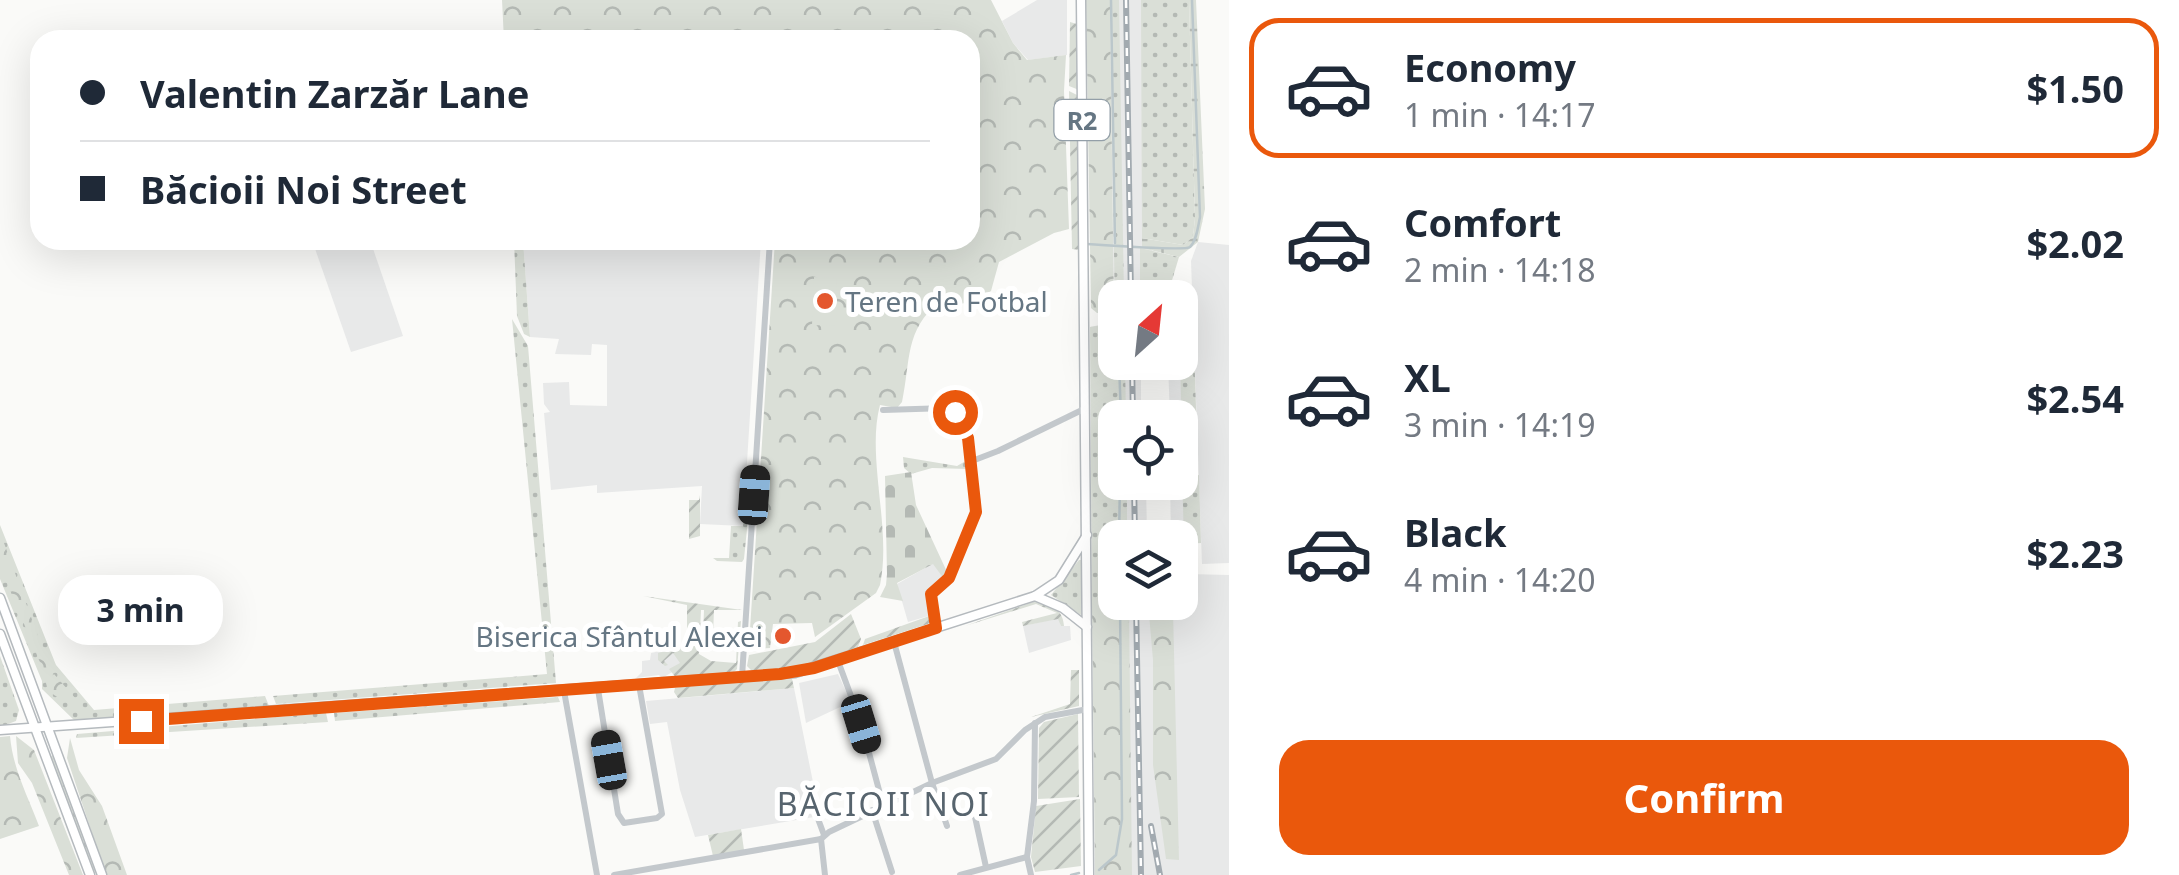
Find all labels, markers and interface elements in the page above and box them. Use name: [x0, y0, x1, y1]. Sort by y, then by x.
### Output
text: Economy: [1404, 41, 1576, 93]
icon: car: [1284, 43, 1374, 133]
text: $1.50: [2026, 62, 2124, 114]
text: Valentin Zarzăr Lane: [140, 67, 529, 119]
text: 1 min · 14:17: [1404, 93, 1596, 136]
road number: R2: [1054, 100, 1110, 140]
text: Băcioii Noi Street: [140, 163, 467, 215]
text: Comfort: [1404, 196, 1561, 248]
icon: car: [1284, 198, 1374, 288]
text: $2.02: [2026, 217, 2124, 269]
text: 2 min · 14:18: [1404, 248, 1596, 291]
north arrow: [1098, 280, 1198, 380]
map controls: [1098, 280, 1198, 620]
place label: Teren de Fotbal: [845, 282, 1048, 320]
marker: Teren de Fotbal: [814, 290, 836, 312]
text: XL: [1404, 351, 1451, 403]
icon: car: [1284, 353, 1374, 443]
text: $2.54: [2026, 372, 2124, 424]
route start: [933, 390, 978, 435]
button: locate: [1098, 400, 1198, 500]
text: 3 min · 14:19: [1404, 403, 1596, 446]
car: [737, 464, 771, 526]
text: Black: [1404, 506, 1507, 558]
icon: car: [1284, 508, 1374, 598]
button: layers: [1098, 520, 1198, 620]
text: $2.23: [2026, 527, 2124, 579]
text: 4 min · 14:20: [1404, 558, 1596, 601]
callout: 3 min: [58, 576, 224, 646]
text: 3 min: [96, 588, 185, 631]
place label: Biserica Sfântul Alexei: [476, 617, 763, 655]
marker: Biserica Sfântul Alexei: [772, 625, 794, 647]
car: [838, 691, 884, 757]
route end: [119, 699, 164, 744]
car: [589, 728, 629, 792]
button: Confirm: [1279, 740, 2129, 855]
district label: BĂCIOII NOI: [777, 782, 991, 825]

